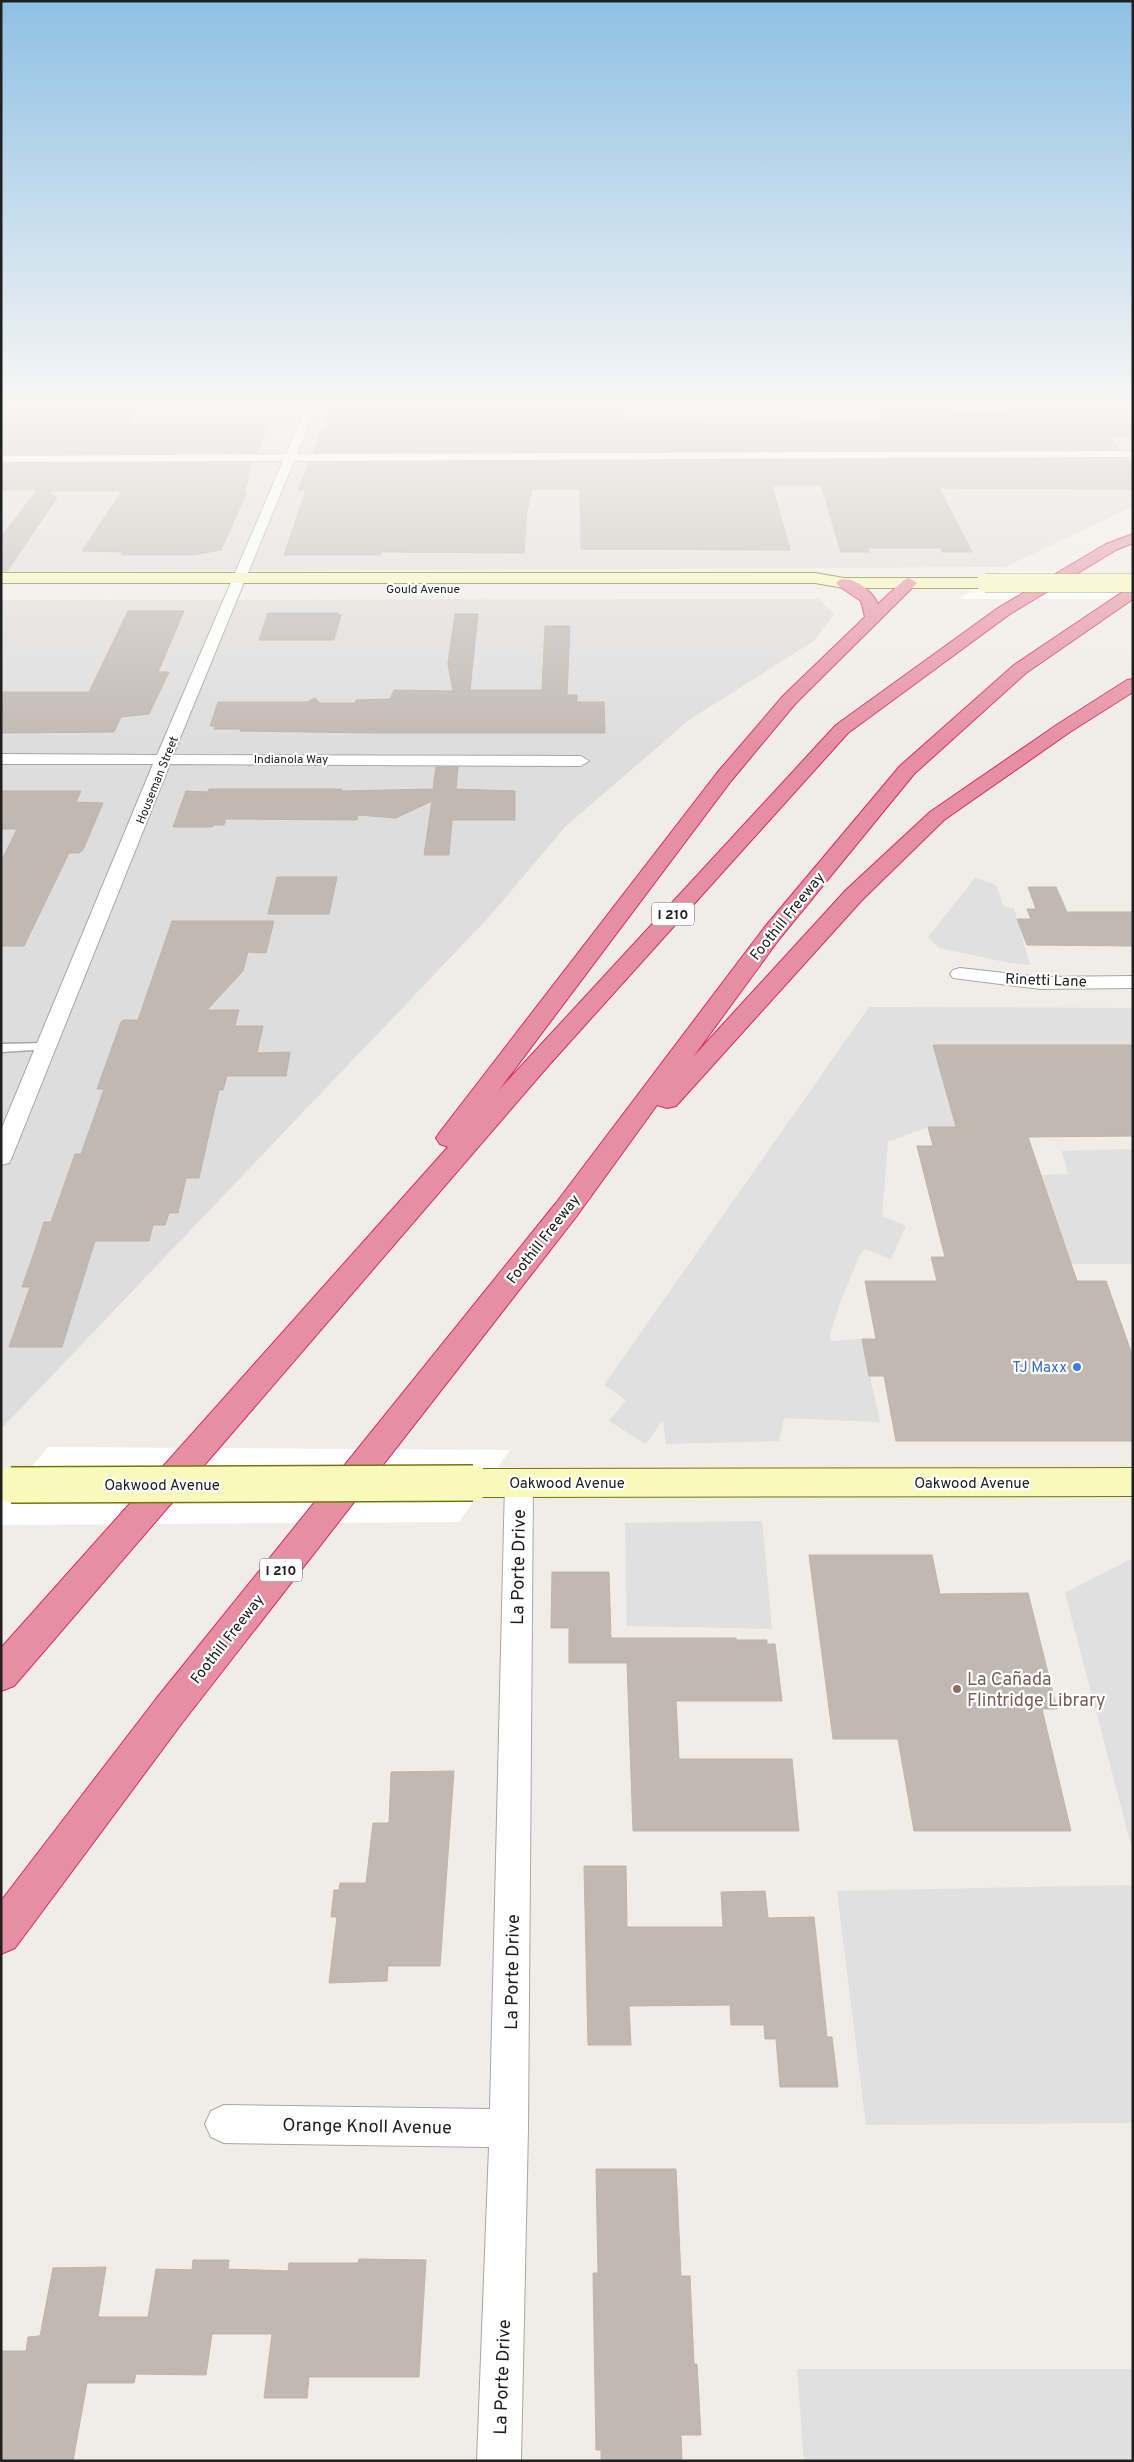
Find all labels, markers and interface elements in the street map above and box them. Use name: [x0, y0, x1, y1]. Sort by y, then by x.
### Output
street label: Gould Avenue: [386, 582, 460, 598]
street label: Houseman Street: [133, 734, 183, 827]
street label: Indianola Way: [254, 752, 328, 768]
street label: Foothill Freeway: [747, 869, 830, 965]
road number: I 210: [652, 902, 694, 926]
street label: Rinetti Lane: [1005, 971, 1087, 992]
street label: Foothill Freeway: [503, 1191, 585, 1289]
place label: TJ Maxx: [1012, 1359, 1067, 1378]
marker: TJ Maxx: [1071, 1361, 1083, 1373]
street label: Oakwood Avenue: [509, 1475, 625, 1494]
street label: Oakwood Avenue: [914, 1475, 1030, 1494]
street label: Oakwood Avenue: [104, 1477, 220, 1496]
street label: La Porte Drive: [507, 1509, 532, 1625]
road number: I 210: [260, 1558, 302, 1582]
street label: Foothill Freeway: [187, 1591, 269, 1689]
place label: La Cañada Flintridge Library: [967, 1669, 1106, 1713]
marker: La Cañada Flintridge Library: [951, 1683, 963, 1695]
street label: La Porte Drive: [501, 1914, 526, 2030]
street label: Orange Knoll Avenue: [282, 2115, 452, 2140]
street label: La Porte Drive: [490, 2319, 517, 2435]

